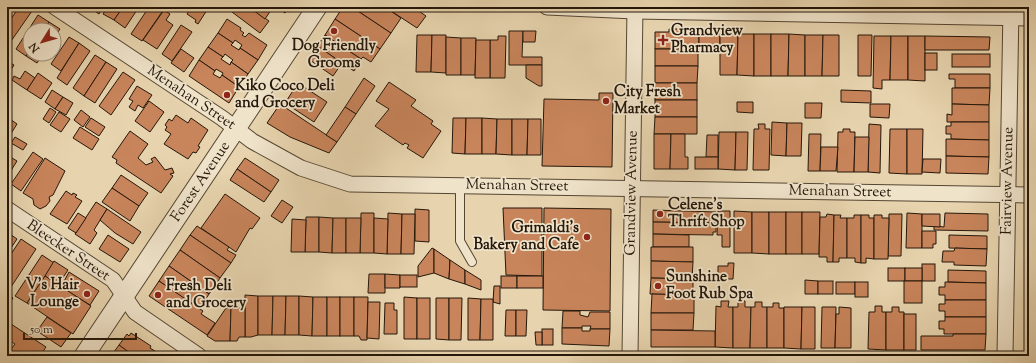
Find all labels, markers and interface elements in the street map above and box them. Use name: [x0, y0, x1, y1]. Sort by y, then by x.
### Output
place label: Grandview Pharmacy: [671, 21, 744, 59]
north arrow: [22, 22, 62, 62]
marker: Dog Friendly Grooms: [329, 26, 339, 36]
marker: Grandview Pharmacy: [658, 35, 668, 45]
place label: Dog Friendly Grooms: [292, 36, 377, 74]
text: N: [26, 39, 44, 57]
street label: Menahan Street: [142, 61, 240, 135]
place label: Kiko Coco Deli and Grocery: [235, 76, 335, 114]
place label: City Fresh Market: [614, 82, 681, 120]
marker: Kiko Coco Deli and Grocery: [222, 90, 232, 100]
marker: City Fresh Market: [601, 96, 611, 106]
street label: Fairview Avenue: [997, 127, 1019, 235]
street label: Grandview Avenue: [620, 130, 644, 256]
street label: Forest Avenue: [166, 137, 236, 227]
street label: Menahan Street: [465, 175, 569, 197]
street label: Menahan Street: [788, 181, 892, 203]
place label: Celene's Thrift Shop: [668, 195, 745, 233]
marker: Celene's Thrift Shop: [655, 209, 665, 219]
street label: Bleecker Street: [22, 215, 114, 287]
place label: Grimaldi's Bakery and Cafe: [474, 218, 579, 256]
marker: Grimaldi's Bakery and Cafe: [582, 232, 592, 242]
place label: Sunshine Foot Rub Spa: [666, 267, 753, 305]
place label: V's Hair Lounge: [26, 275, 79, 313]
place label: Fresh Deli and Grocery: [166, 276, 247, 314]
marker: Sunshine Foot Rub Spa: [653, 281, 663, 291]
marker: V's Hair Lounge: [82, 289, 92, 299]
marker: Fresh Deli and Grocery: [153, 290, 163, 300]
scale bar: [24, 315, 136, 341]
text: 50 m: [29, 321, 53, 339]

